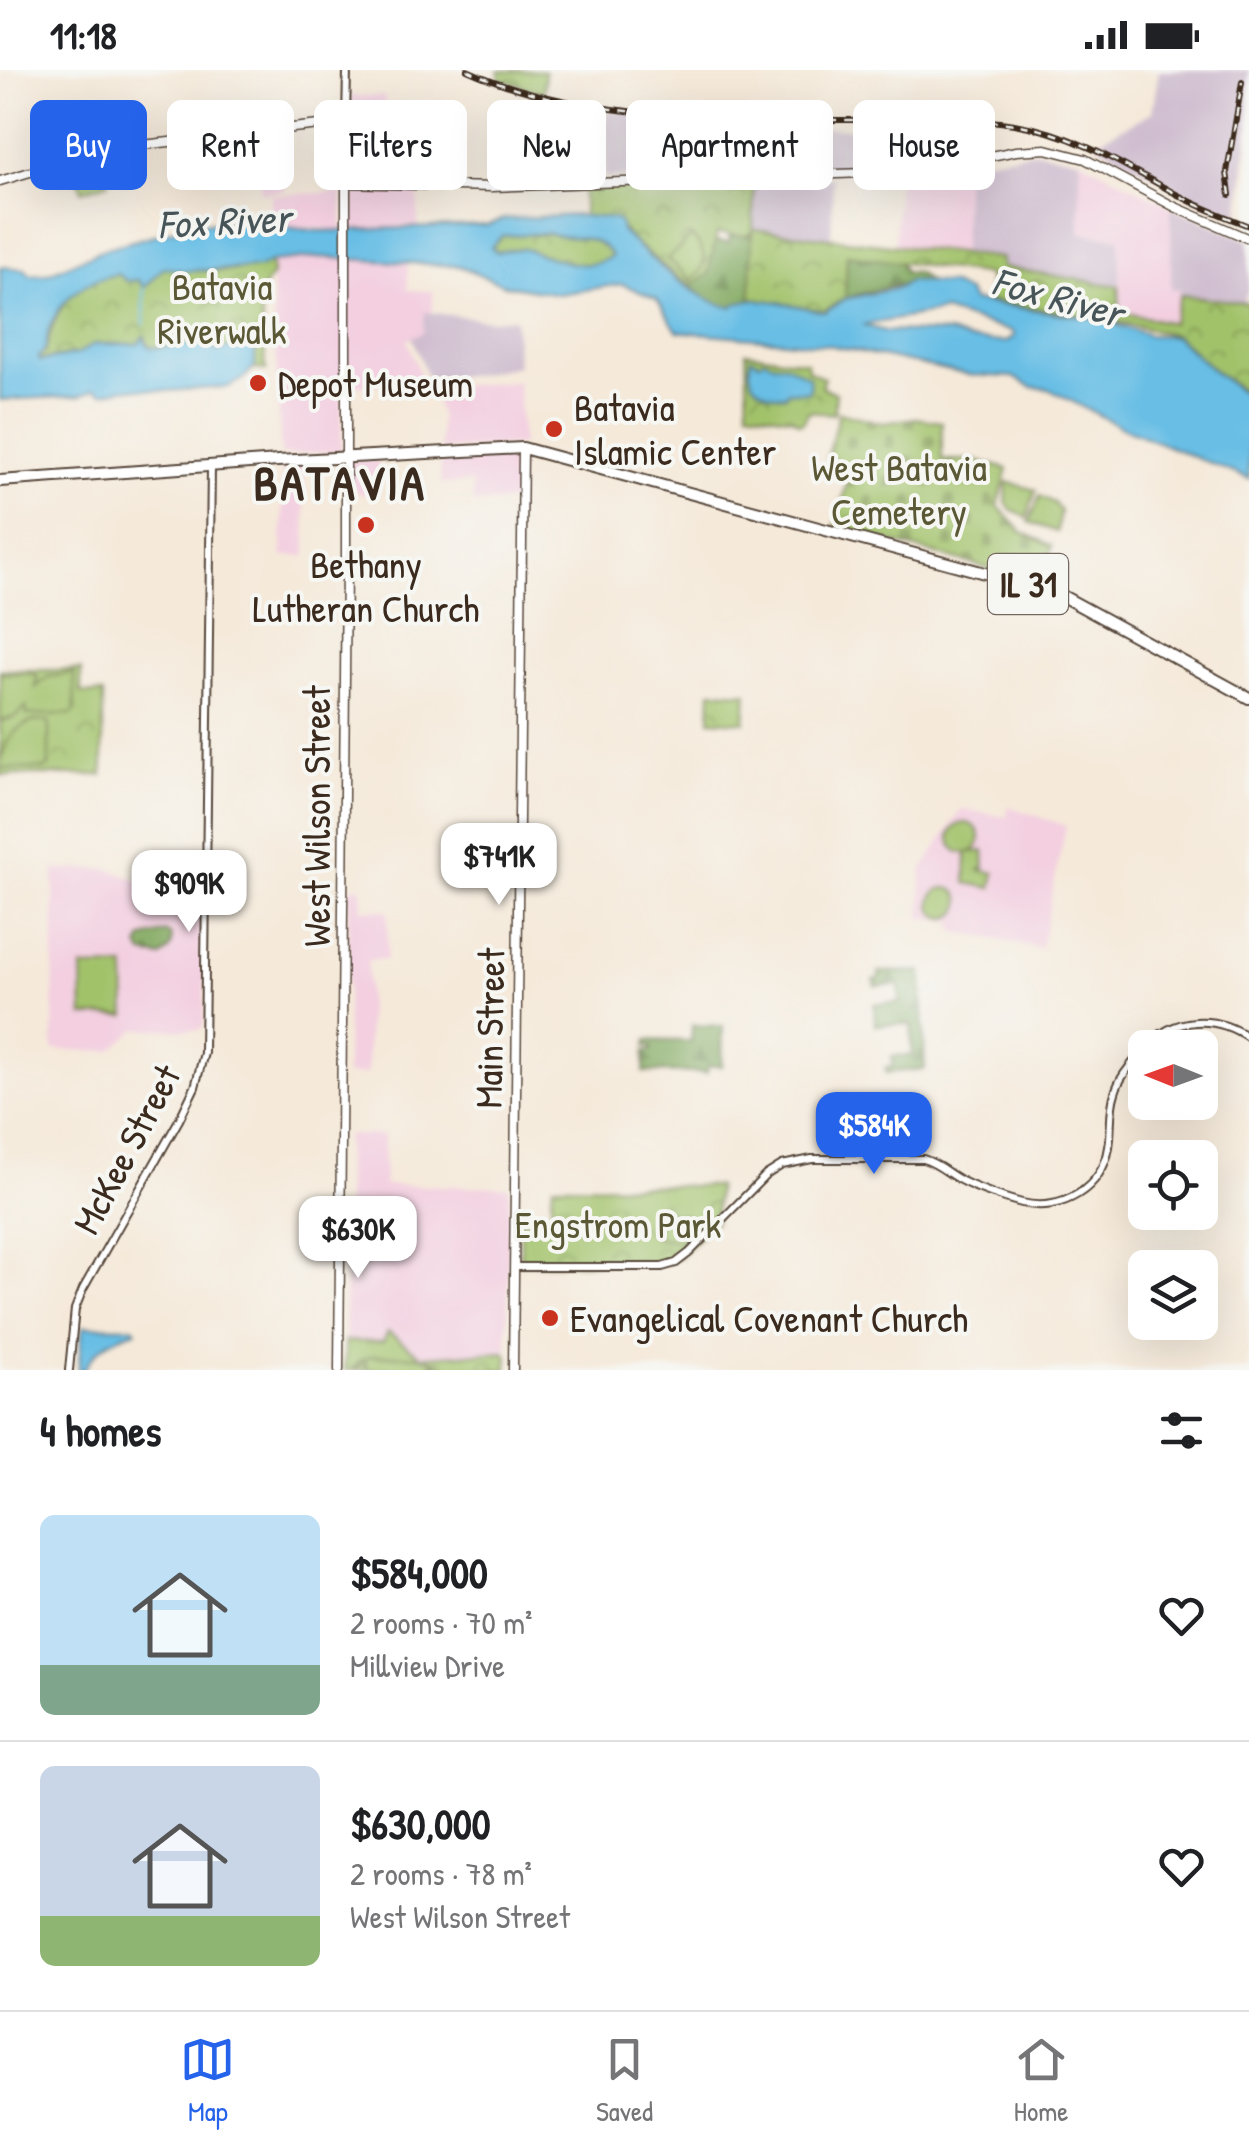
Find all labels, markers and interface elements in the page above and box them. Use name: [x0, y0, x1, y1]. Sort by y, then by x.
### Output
text: 11:18: [50, 9, 117, 61]
chip: Buy: [30, 100, 147, 190]
chip: Rent: [167, 100, 294, 190]
chip: Filters: [314, 100, 467, 190]
chip: New: [487, 100, 606, 190]
chip: Apartment: [626, 100, 833, 190]
chip: House: [853, 100, 995, 190]
water label: Fox River: [156, 189, 296, 250]
water label: Fox River: [987, 253, 1134, 340]
park label: Batavia Riverwalk: [157, 260, 287, 356]
place label: Depot Museum: [278, 357, 473, 409]
marker: Depot Museum: [247, 372, 269, 394]
place label: Batavia Islamic Center: [574, 381, 777, 477]
marker: Batavia Islamic Center: [543, 418, 565, 440]
park label: West Batavia Cemetery: [811, 441, 987, 537]
district label: BATAVIA: [254, 450, 426, 515]
marker: Bethany Lutheran Church: [355, 514, 377, 536]
place label: Bethany Lutheran Church: [253, 538, 479, 634]
road number: IL 31: [988, 554, 1068, 614]
street label: West Wilson Street: [290, 684, 342, 947]
pin: $741K: [429, 823, 569, 908]
text: $741K: [463, 834, 535, 877]
pin: $909K: [119, 850, 259, 935]
text: $909K: [154, 861, 224, 904]
street label: Main Street: [462, 946, 516, 1109]
north arrow: [1128, 1030, 1218, 1120]
map controls: [1128, 1030, 1218, 1340]
street label: McKee Street: [60, 1054, 193, 1243]
pin: $584K: [804, 1092, 944, 1177]
text: $584K: [838, 1103, 910, 1146]
button: locate: [1128, 1140, 1218, 1230]
pin: $630K: [288, 1196, 428, 1281]
park label: Engstrom Park: [515, 1198, 722, 1250]
text: $630K: [321, 1207, 395, 1250]
button: layers: [1128, 1250, 1218, 1340]
place label: Evangelical Covenant Church: [570, 1292, 968, 1344]
marker: Evangelical Covenant Church: [539, 1307, 561, 1329]
text: 4 homes: [40, 1402, 161, 1459]
icon: filters: [1154, 1403, 1209, 1458]
text: $584,000: [350, 1544, 488, 1601]
icon: home: [120, 1555, 240, 1675]
icon: heart: [1154, 1588, 1209, 1643]
text: 2 rooms · 70 m²: [350, 1601, 532, 1644]
text: Millview Drive: [350, 1644, 505, 1687]
text: $630,000: [350, 1795, 491, 1852]
icon: home: [120, 1806, 240, 1926]
icon: heart: [1154, 1839, 1209, 1894]
text: 2 rooms · 78 m²: [350, 1852, 532, 1895]
text: West Wilson Street: [350, 1895, 570, 1938]
tab: Map: [180, 2032, 235, 2130]
tab: Saved: [596, 2032, 653, 2130]
tab: Home: [1014, 2032, 1069, 2130]

